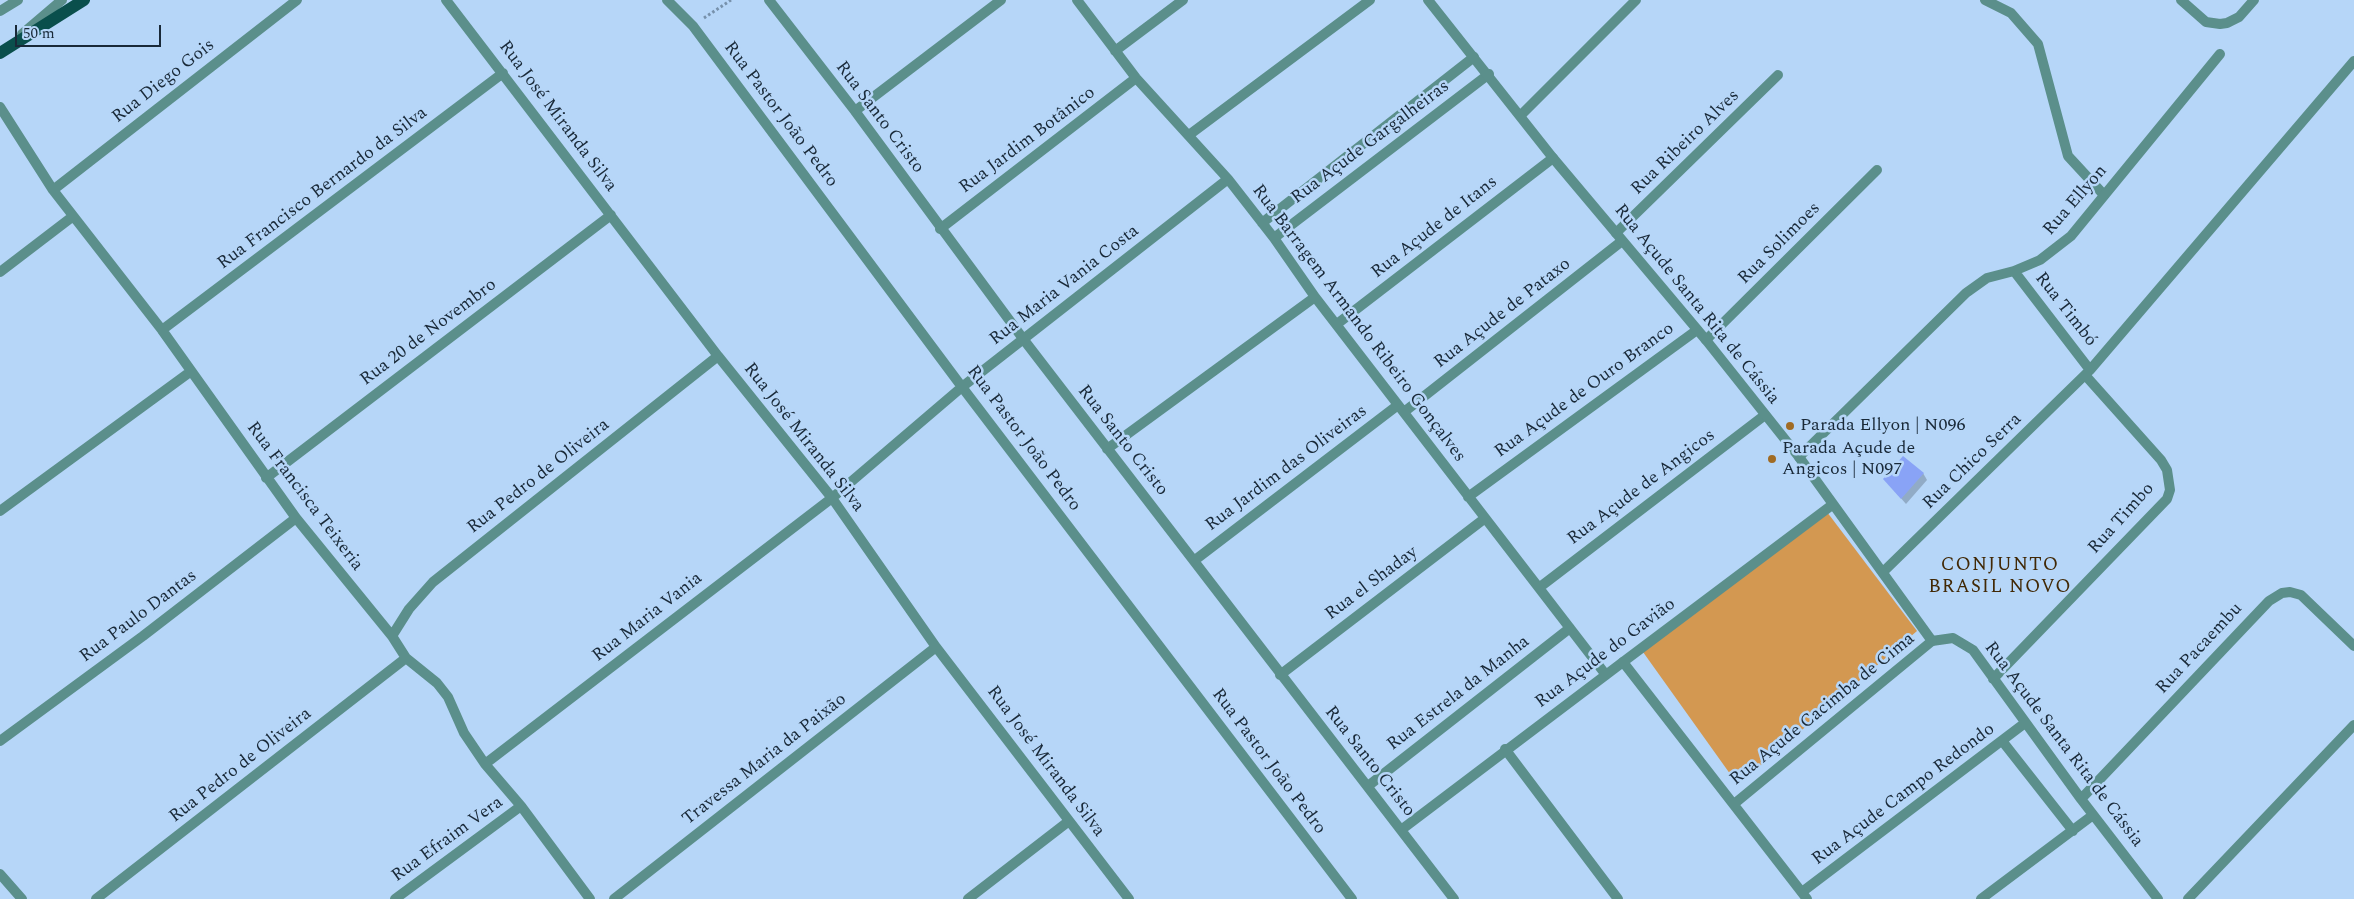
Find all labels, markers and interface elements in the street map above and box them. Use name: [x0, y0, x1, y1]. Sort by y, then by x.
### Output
scale bar: [18, 15, 164, 47]
text: 50 m: [23, 22, 55, 45]
street label: Rua Diego Gois: [108, 35, 220, 129]
street label: Rua José Miranda Silva: [493, 37, 621, 197]
street label: Rua Pastor João Pedro: [718, 38, 842, 192]
street label: Rua Santo Cristo: [830, 58, 928, 178]
street label: Rua Açude Gargalheiras: [1288, 76, 1454, 210]
street label: Rua Jardim Botânico: [956, 83, 1100, 199]
street label: Rua Ribeiro Alves: [1627, 86, 1745, 200]
street label: Rua Francisco Bernardo da Silva: [214, 103, 432, 275]
street label: Rua Ellyon: [2039, 161, 2113, 241]
street label: Rua Açude de Itans: [1368, 172, 1502, 284]
street label: Rua Barragem Armando Ribeiro Gonçalves: [1246, 181, 1470, 467]
street label: Rua Solimoes: [1734, 198, 1826, 290]
street label: Rua Açude Santa Rita de Cássia: [1608, 200, 1784, 410]
street label: Rua Maria Vania Costa: [986, 221, 1144, 351]
street label: Rua Açude de Pataxo: [1430, 254, 1576, 374]
street label: Rua Timbó: [2029, 269, 2101, 351]
street label: Rua 20 de Novembro: [357, 275, 501, 391]
street label: Rua Açude de Ouro Branco: [1491, 319, 1679, 463]
street label: Rua José Miranda Silva: [738, 359, 868, 517]
street label: Rua Pastor João Pedro: [961, 362, 1085, 516]
street label: Rua Santo Cristo: [1072, 381, 1172, 501]
street label: Rua Jardim das Oliveiras: [1202, 401, 1372, 537]
street label: Rua Chico Serra: [1919, 409, 2027, 515]
street label: Rua Pedro de Oliveira: [464, 415, 614, 539]
place label: Parada Ellyon | N096: [1800, 415, 1965, 437]
street label: Rua Francisca Teixeria: [241, 418, 367, 576]
marker: Parada Ellyon | N096: [1784, 420, 1796, 432]
street label: Rua Açude de Angicos: [1564, 425, 1720, 551]
place label: Parada Açude de Angicos | N097: [1782, 438, 1915, 480]
marker: Parada Açude de Angicos | N097: [1766, 453, 1778, 465]
street label: Rua Timbo: [2084, 479, 2160, 559]
street label: Rua el Shaday: [1322, 542, 1422, 626]
district label: CONJUNTO BRASIL NOVO: [1927, 555, 2073, 599]
street label: Rua Paulo Dantas: [76, 566, 202, 668]
street label: Rua Maria Vania: [589, 568, 707, 668]
street label: Rua Açude do Gavião: [1532, 594, 1680, 714]
street label: Rua Pacaembu: [2152, 599, 2248, 699]
street label: Rua Açude Cacimba de Cima: [1726, 629, 1920, 791]
street label: Rua Estrela da Manha: [1384, 632, 1534, 756]
street label: Rua Açude Santa Rita de Cássia: [1979, 638, 2147, 852]
street label: Rua José Miranda Silva: [981, 682, 1109, 842]
street label: Rua Pastor João Pedro: [1206, 685, 1330, 839]
street label: Travessa Maria da Paixão: [679, 689, 851, 831]
street label: Rua Santo Cristo: [1319, 702, 1419, 822]
street label: Rua Pedro de Oliveira: [166, 704, 316, 828]
street label: Rua Açude Campo Redondo: [1808, 719, 2000, 871]
street label: Rua Efraim Vera: [388, 792, 508, 888]

